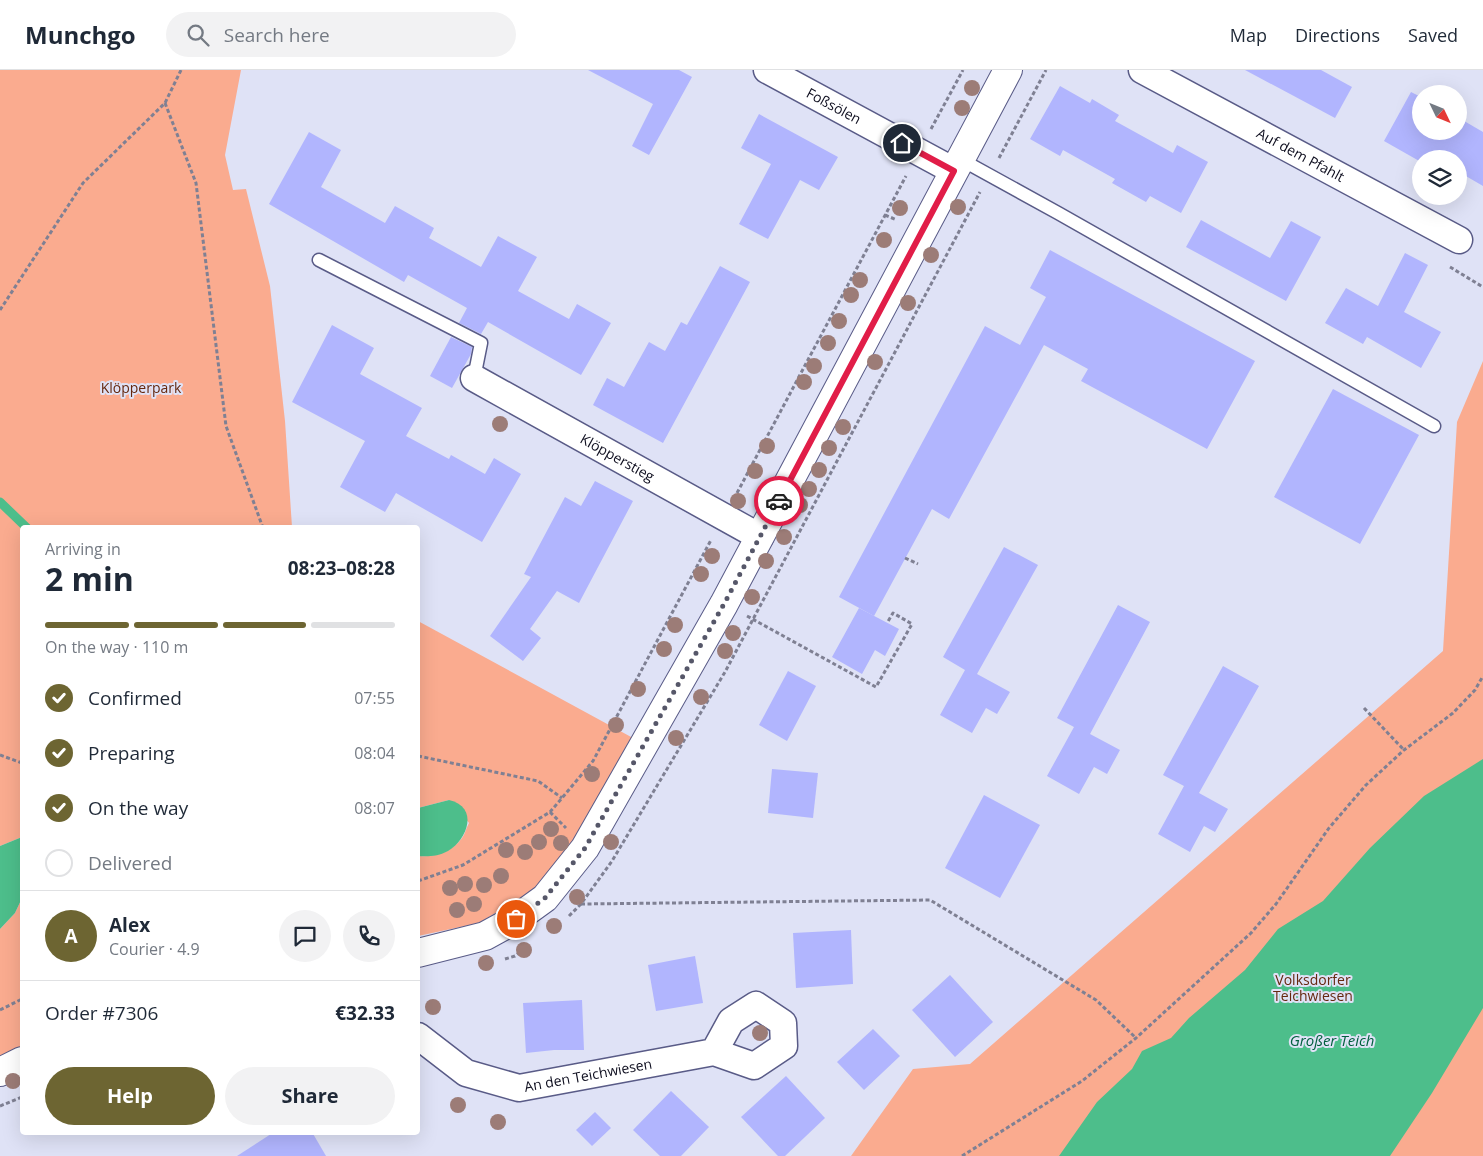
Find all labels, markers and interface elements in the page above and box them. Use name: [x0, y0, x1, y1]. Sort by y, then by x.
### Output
search box: [166, 12, 516, 57]
text: Munchgo: [25, 18, 136, 51]
icon: search: [184, 21, 212, 49]
text: Search here: [224, 22, 330, 48]
text: Map: [1230, 23, 1267, 47]
text: Directions: [1295, 23, 1380, 47]
text: Saved: [1408, 23, 1458, 47]
street label: Foßsölen: [803, 83, 865, 128]
north arrow: [1412, 85, 1468, 140]
map controls: [1412, 85, 1467, 205]
pin: [881, 122, 923, 164]
street label: Auf dem Pfahlt: [1254, 123, 1348, 186]
icon: home: [888, 129, 916, 157]
button: layers: [1412, 150, 1467, 205]
park label: Klöpperpark: [101, 378, 182, 397]
street label: Klöpperstieg: [577, 429, 658, 486]
courier: [754, 476, 804, 526]
icon: car: [765, 487, 793, 515]
text: Arriving in: [45, 538, 121, 560]
text: 08:23–08:28: [288, 555, 395, 581]
text: 2 min: [45, 557, 134, 600]
text: On the way · 110 m: [45, 636, 188, 658]
icon: check: [45, 684, 73, 712]
text: Confirmed: [88, 685, 182, 711]
text: 07:55: [354, 687, 395, 709]
icon: check: [45, 739, 73, 767]
text: Preparing: [88, 740, 175, 766]
text: 08:04: [354, 742, 395, 764]
icon: check: [45, 794, 73, 822]
text: On the way: [88, 795, 188, 821]
text: 08:07: [354, 797, 395, 819]
text: Delivered: [88, 850, 172, 876]
pin: [495, 898, 537, 940]
icon: bag: [502, 905, 530, 933]
button: chat: [279, 910, 331, 962]
button: phone: [343, 910, 395, 962]
text: Alex: [109, 912, 150, 938]
text: A: [64, 923, 78, 949]
text: Courier · 4.9: [109, 938, 200, 960]
park label: Volksdorfer Teichwiesen: [1273, 970, 1353, 1005]
text: Order #7306: [45, 1000, 158, 1026]
text: €32.33: [335, 1000, 395, 1026]
water label: Großer Teich: [1290, 1030, 1374, 1050]
street label: An den Teichwiesen: [523, 1054, 654, 1096]
button: Help: [45, 1067, 215, 1125]
button: Share: [225, 1067, 395, 1125]

